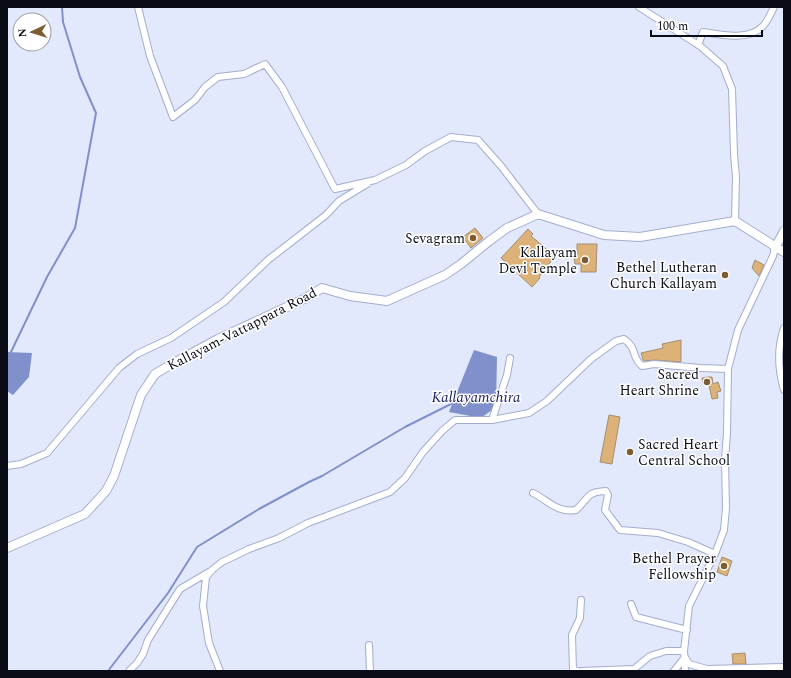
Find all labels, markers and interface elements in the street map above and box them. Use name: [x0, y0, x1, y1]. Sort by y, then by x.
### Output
north arrow: [12, 12, 52, 52]
scale bar: [651, 12, 762, 38]
text: 100 m: [657, 17, 688, 36]
text: N: [14, 28, 31, 38]
place label: Sevagram: [405, 228, 465, 249]
marker: Sevagram: [468, 233, 478, 243]
place label: Kallayam Devi Temple: [498, 242, 577, 279]
marker: Kallayam Devi Temple: [580, 255, 590, 265]
place label: Bethel Lutheran Church Kallayam: [610, 257, 717, 294]
marker: Bethel Lutheran Church Kallayam: [720, 270, 730, 280]
street label: Kallayam-Vattappara Road: [163, 282, 321, 376]
place label: Sacred Heart Shrine: [620, 364, 699, 401]
marker: Sacred Heart Shrine: [702, 377, 712, 387]
water label: Kallayamchira: [432, 386, 521, 409]
place label: Sacred Heart Central School: [638, 434, 730, 471]
marker: Sacred Heart Central School: [625, 447, 635, 457]
place label: Bethel Prayer Fellowship: [632, 548, 716, 585]
marker: Bethel Prayer Fellowship: [719, 561, 729, 571]

